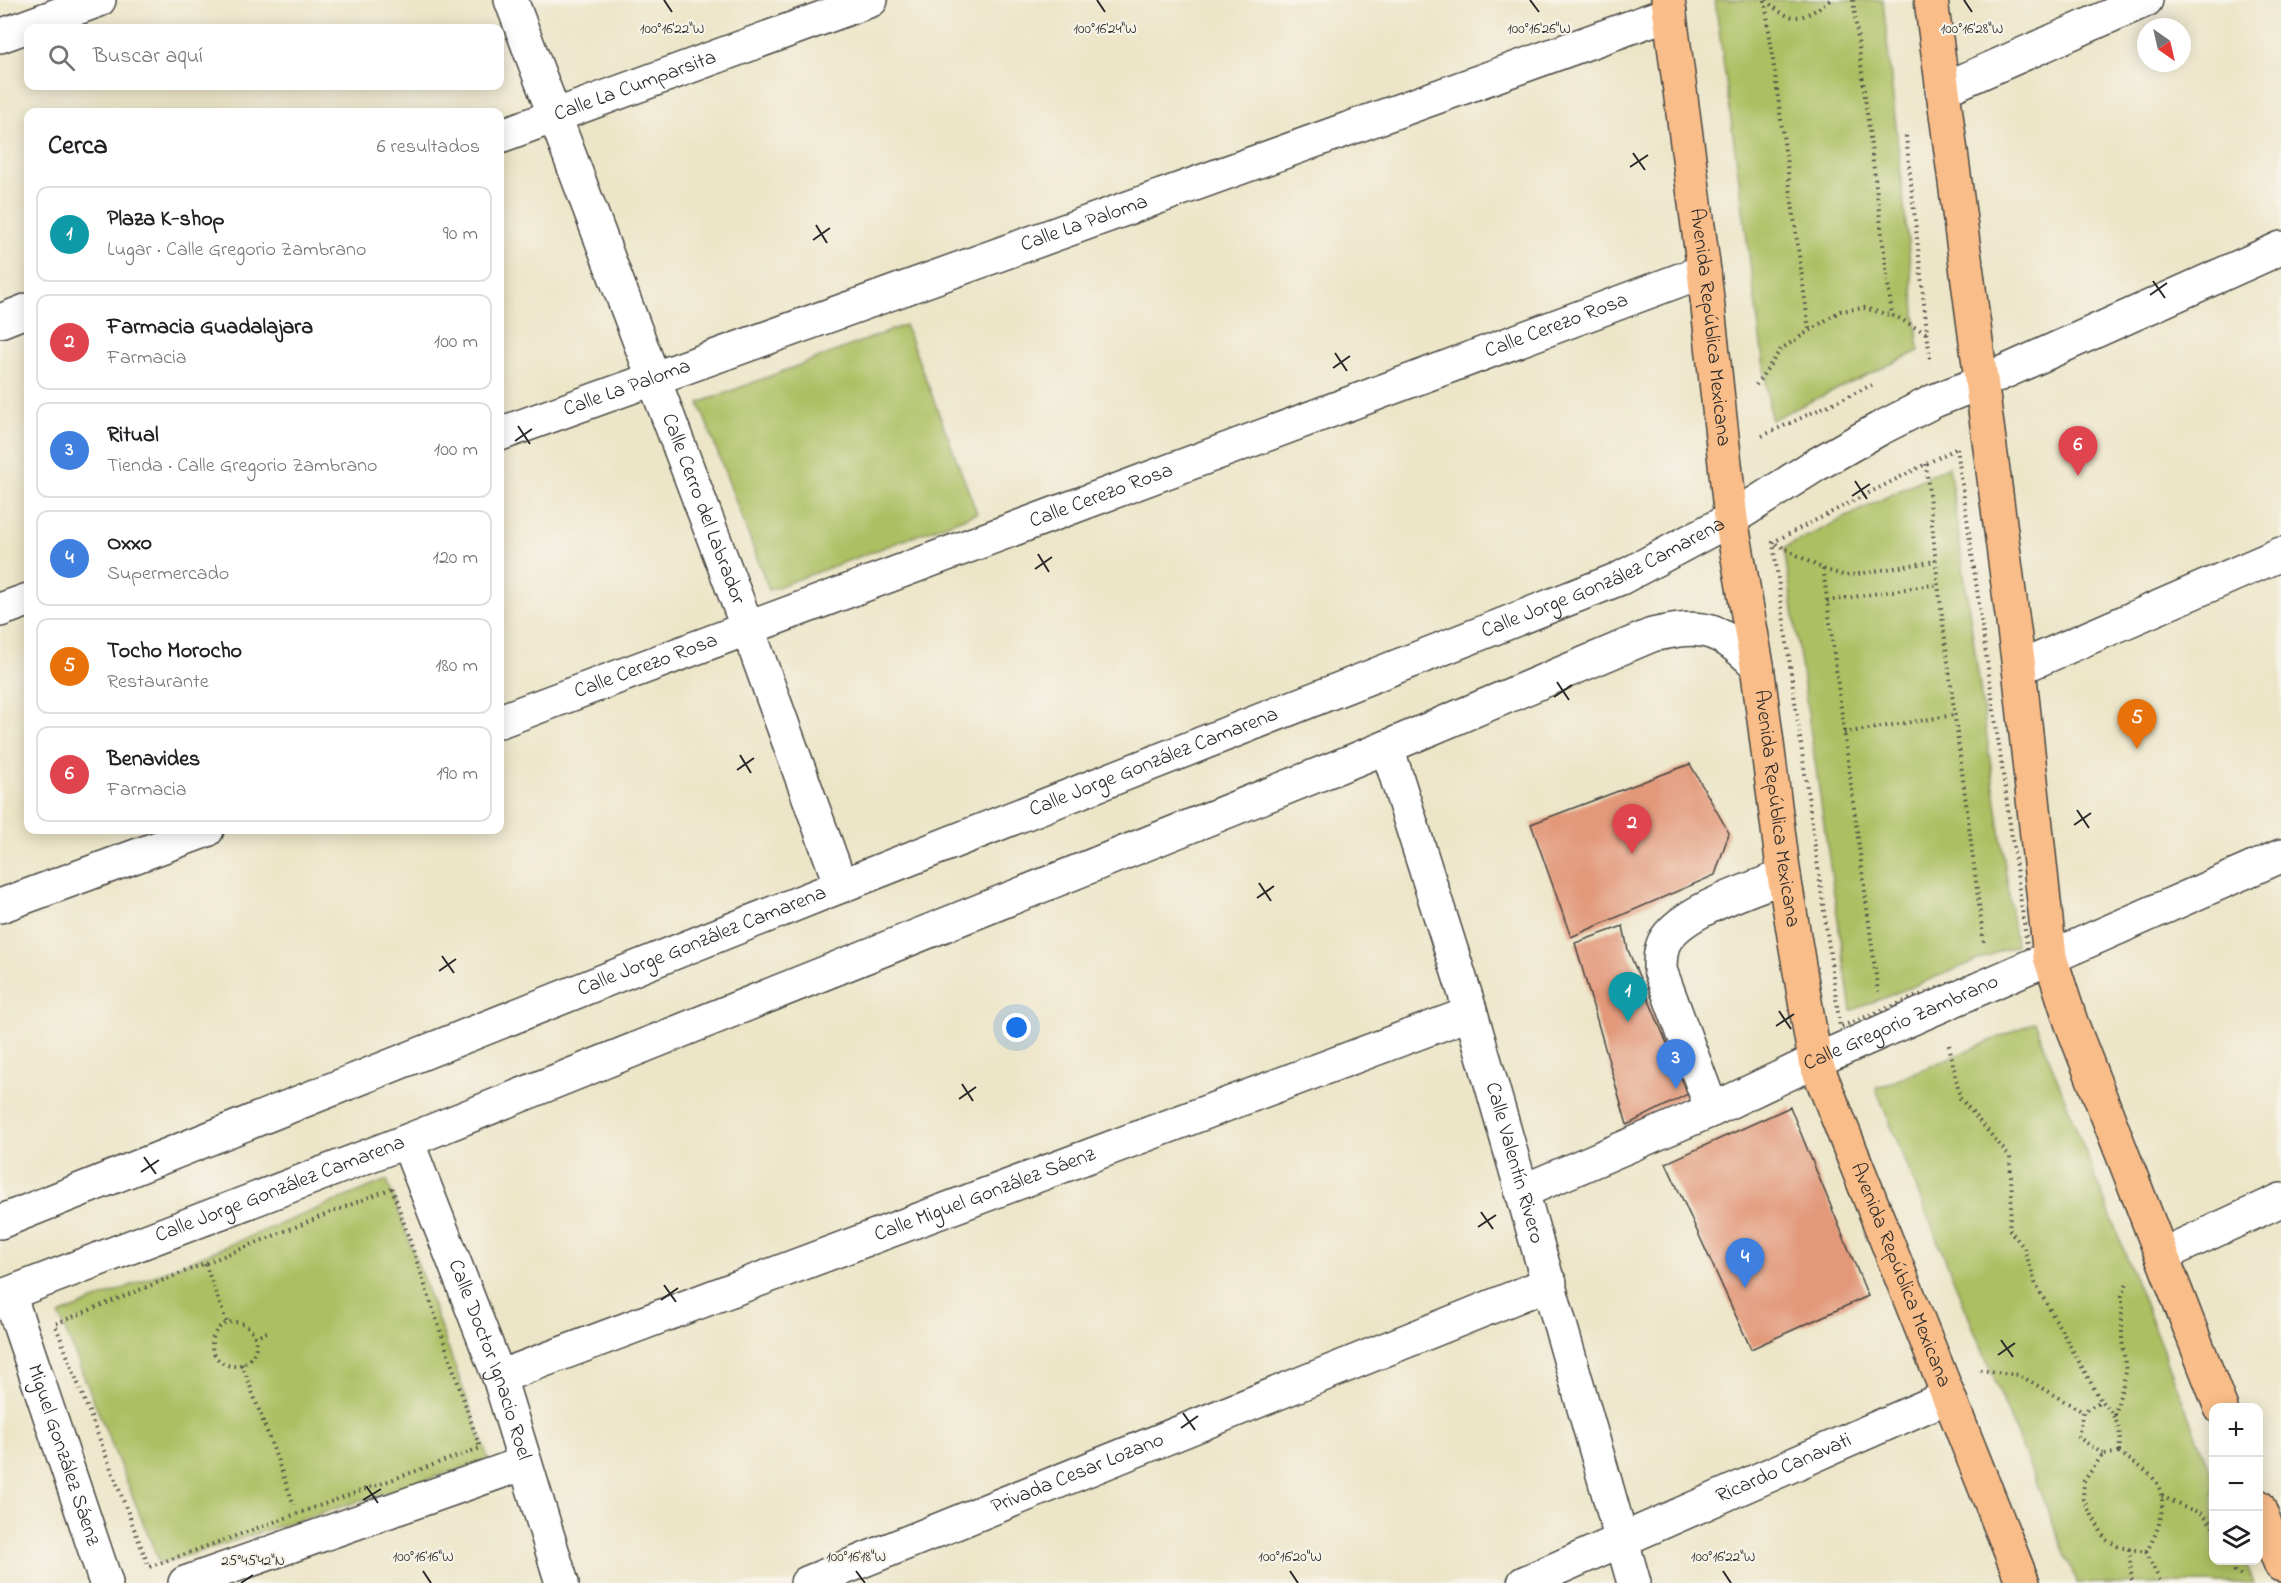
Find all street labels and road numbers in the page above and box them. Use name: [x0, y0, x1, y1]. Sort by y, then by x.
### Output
street label: Calle La Cumparsita: [550, 43, 721, 130]
street label: Calle La Paloma: [1017, 187, 1152, 260]
street label: Avenida República Mexicana: [1681, 206, 1738, 448]
street label: Calle Cerezo Rosa: [1481, 286, 1633, 367]
street label: Calle La Paloma: [559, 352, 695, 425]
street label: Calle Cerro del Labrador: [653, 409, 753, 609]
street label: Calle Cerezo Rosa: [1025, 456, 1177, 537]
street label: Calle Jorge González Camarena: [1477, 510, 1731, 647]
street label: Calle Cerezo Rosa: [570, 626, 722, 707]
street label: Avenida República Mexicana: [1745, 688, 1807, 930]
street label: Calle Jorge González Camarena: [1025, 700, 1283, 825]
street label: Calle Jorge González Camarena: [573, 878, 831, 1005]
street label: Calle Gregorio Zambrano: [1799, 967, 2004, 1079]
street label: Calle Valentín Rivero: [1477, 1079, 1551, 1247]
street label: Calle Jorge González Camarena: [151, 1128, 409, 1251]
street label: Calle Miguel González Sáenz: [870, 1140, 1100, 1250]
street label: Avenida República Mexicana: [1842, 1158, 1959, 1392]
street label: Calle Doctor Ignacio Roel: [440, 1255, 539, 1464]
street label: Miguel González Sáenz: [19, 1360, 108, 1550]
street label: Privada Cesar Lozano: [987, 1425, 1169, 1522]
street label: Ricardo Canavati: [1711, 1426, 1857, 1512]

